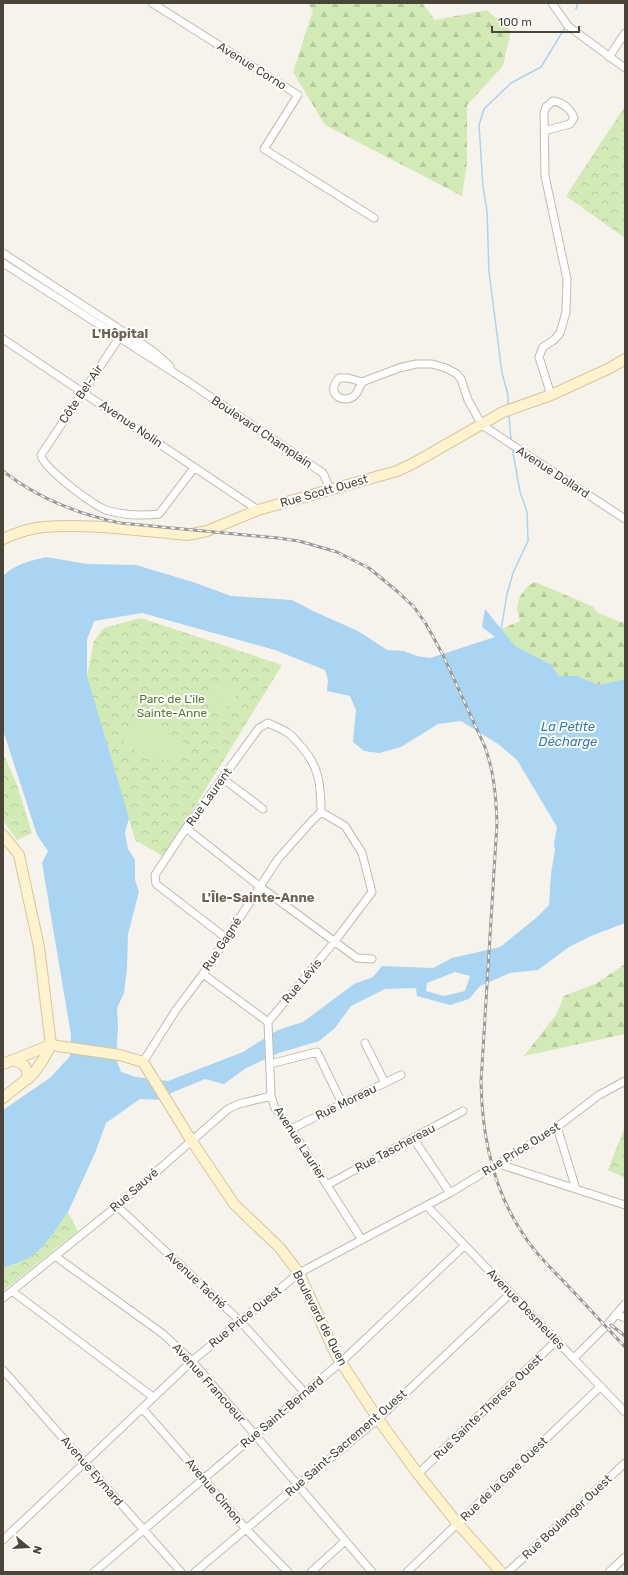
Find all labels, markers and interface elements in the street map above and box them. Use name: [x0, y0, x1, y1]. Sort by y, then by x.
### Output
scale bar: [492, 8, 579, 34]
text: 100 m: [498, 15, 532, 29]
street label: Avenue Corno: [215, 39, 289, 93]
district label: L'Hôpital: [92, 326, 148, 341]
street label: Côte Bel-Air: [56, 362, 106, 426]
street label: Boulevard Champlain: [209, 393, 315, 471]
street label: Avenue Nolin: [97, 398, 165, 450]
street label: Avenue Dollard: [514, 443, 592, 501]
street label: Rue Scott Ouest: [278, 472, 370, 510]
park label: Parc de L'ile Sainte-Anne: [137, 692, 207, 720]
water label: La Petite Décharge: [539, 719, 597, 750]
street label: Rue Laurent: [183, 765, 235, 829]
district label: L'Île-Sainte-Anne: [201, 890, 315, 905]
street label: Rue Gagné: [200, 915, 245, 973]
street label: Rue Lévis: [279, 956, 325, 1006]
street label: Rue Moreau: [313, 1081, 379, 1123]
street label: Avenue Laurier: [271, 1104, 329, 1183]
street label: Rue Price Ouest: [480, 1119, 563, 1179]
street label: Rue Taschereau: [353, 1121, 437, 1175]
street label: Rue Sauvé: [107, 1165, 161, 1215]
street label: Avenue Taché: [163, 1248, 229, 1312]
street label: Avenue Desmeules: [484, 1266, 568, 1352]
street label: Boulevard de Quen: [290, 1268, 350, 1368]
street label: Rue Price Ouest: [206, 1283, 284, 1350]
street label: Avenue Francoeur: [170, 1340, 249, 1426]
street label: Rue Sainte-Therese Ouest: [431, 1351, 546, 1463]
street label: Rue Saint-Bernard: [238, 1373, 326, 1451]
street label: Rue Saint-Sacrement Ouest: [283, 1386, 410, 1499]
street label: Avenue Eymard: [58, 1433, 126, 1509]
street label: Rue de la Gare Ouest: [457, 1434, 551, 1524]
street label: Avenue Cimon: [183, 1456, 245, 1526]
street label: Rue Boulanger Ouest: [519, 1472, 615, 1562]
north arrow: [8, 1527, 48, 1567]
text: N: [30, 1544, 44, 1556]

